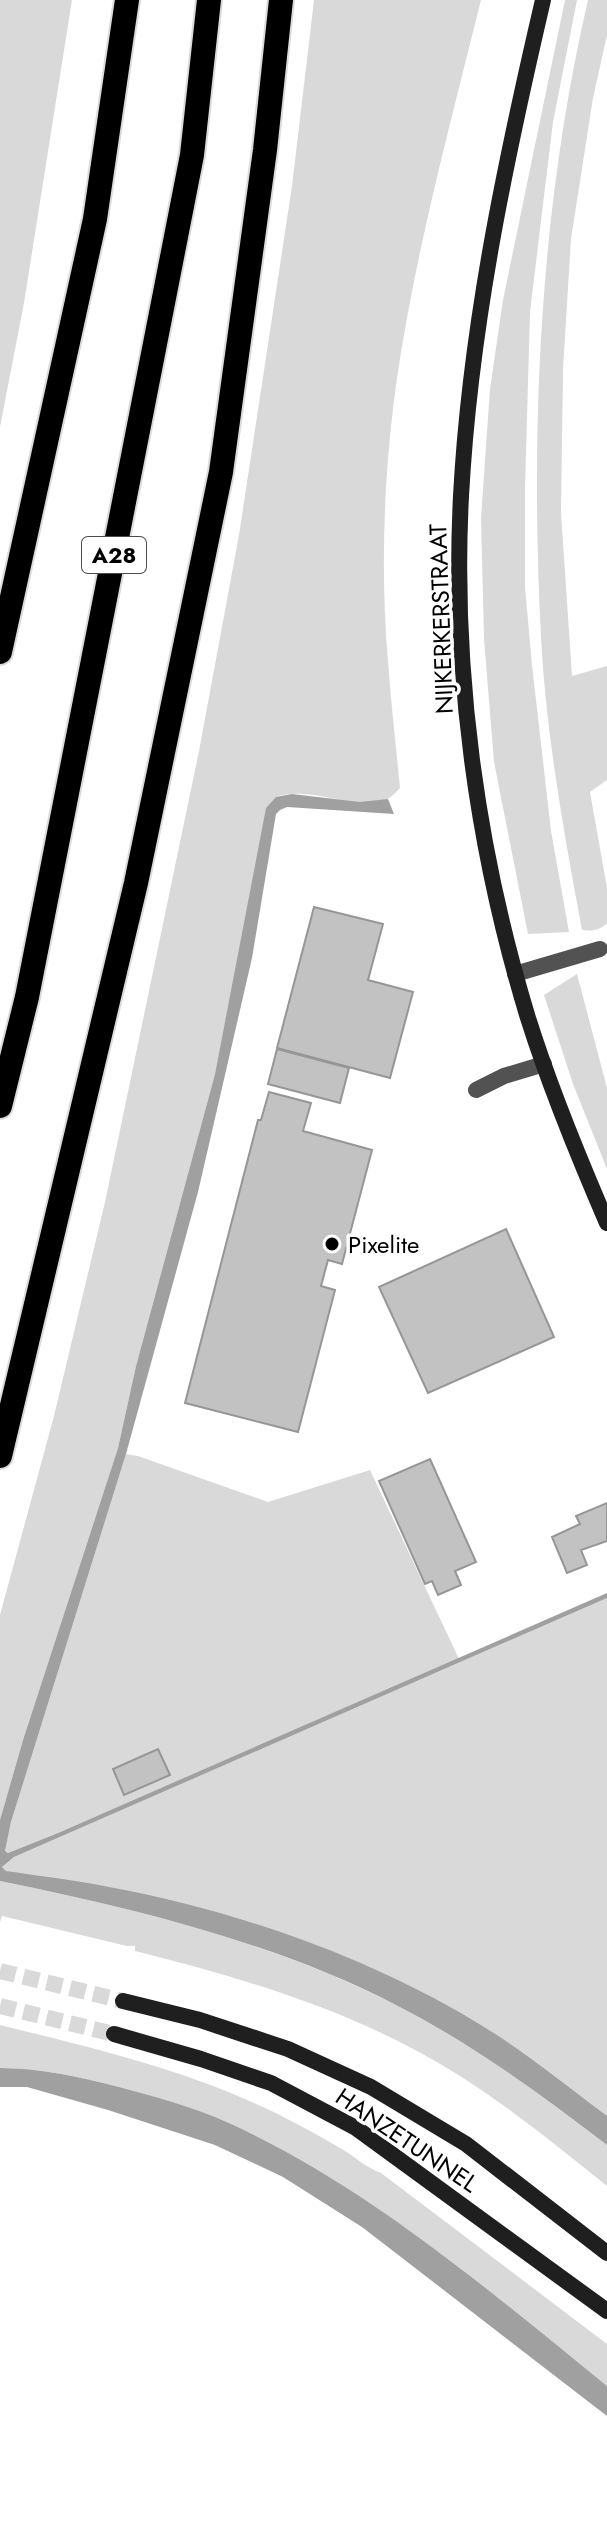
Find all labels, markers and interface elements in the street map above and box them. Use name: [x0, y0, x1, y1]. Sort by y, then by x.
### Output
street label: NIJKERKERSTRAAT: [420, 523, 462, 715]
road number: A28: [82, 537, 146, 573]
place label: Pixelite: [348, 1227, 419, 1262]
marker: Pixelite: [323, 1235, 341, 1253]
street label: HANZETUNNEL: [329, 2079, 485, 2201]

